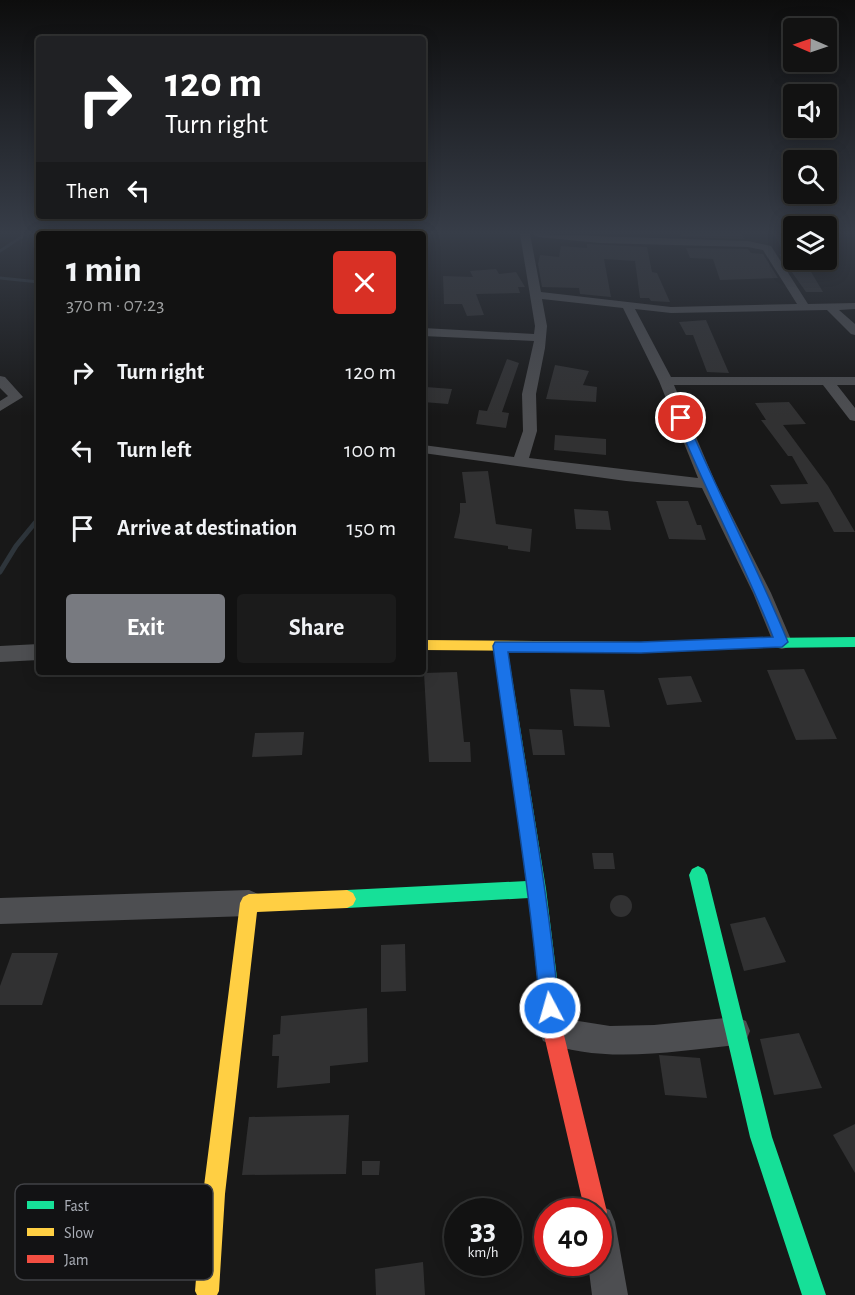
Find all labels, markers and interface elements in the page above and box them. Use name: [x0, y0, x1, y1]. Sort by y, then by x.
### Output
north arrow: [783, 18, 837, 72]
map controls: [783, 18, 837, 270]
icon: right: [66, 60, 144, 138]
text: 120 m: [165, 62, 262, 104]
button: sound: [783, 84, 837, 138]
text: Turn right: [165, 111, 268, 138]
button: search: [783, 150, 837, 204]
icon: left: [122, 174, 155, 207]
text: Then: [66, 180, 110, 202]
button: layers: [783, 216, 837, 270]
button: close: [333, 251, 396, 314]
text: 1 min: [66, 252, 142, 288]
text: 370 m · 07:23: [66, 295, 164, 315]
icon: right: [66, 356, 99, 389]
text: Turn right: [117, 361, 204, 383]
text: 120 m: [346, 361, 396, 383]
pin: [655, 392, 706, 443]
icon: arrive: [664, 401, 697, 434]
icon: left: [66, 434, 99, 467]
text: Turn left: [117, 439, 191, 461]
text: 100 m: [344, 439, 396, 461]
icon: arrive: [66, 512, 99, 545]
text: Arrive at destination: [117, 517, 297, 539]
text: 150 m: [346, 517, 396, 539]
button: Exit: [66, 594, 225, 663]
button: Share: [237, 594, 396, 663]
position arrow: [518, 976, 582, 1040]
legend: [15, 1184, 213, 1280]
text: Fast: [64, 1198, 89, 1214]
speed limit sign: 40: [534, 1198, 612, 1276]
text: 33: [470, 1215, 496, 1245]
text: Slow: [64, 1225, 94, 1241]
text: km/h: [468, 1245, 498, 1260]
text: Jam: [64, 1252, 89, 1268]

